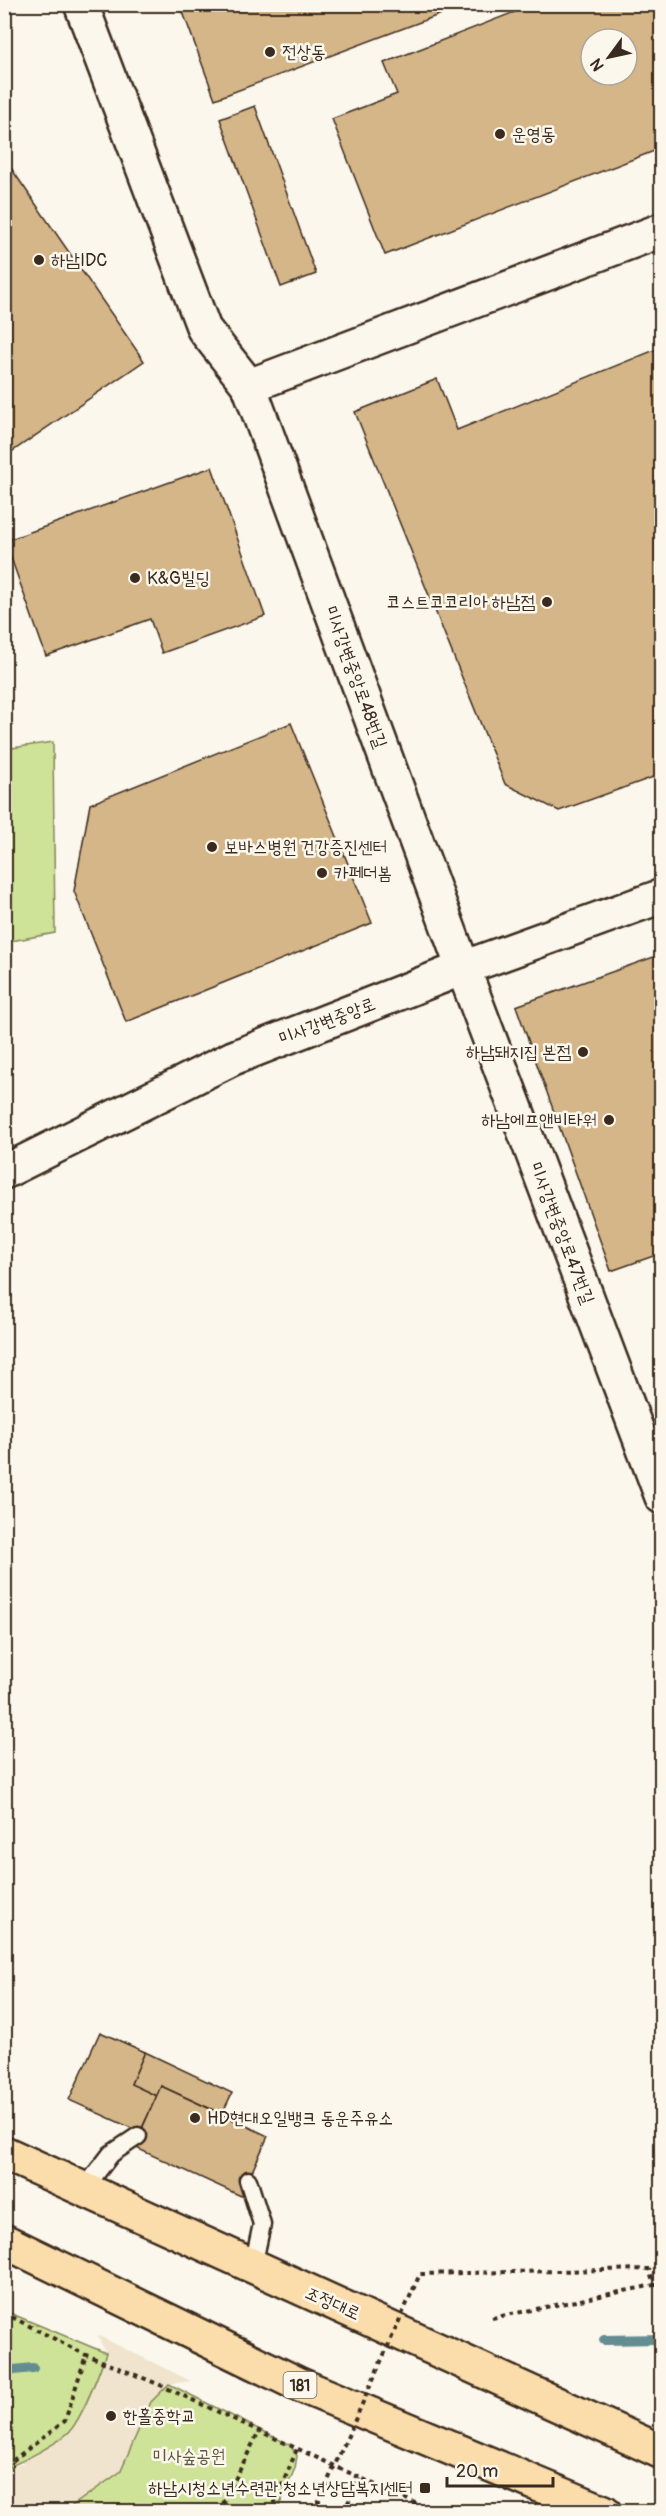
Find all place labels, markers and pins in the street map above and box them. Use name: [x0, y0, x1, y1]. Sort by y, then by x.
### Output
place label: 전상동: [282, 41, 325, 64]
marker: 전상동: [263, 45, 277, 59]
place label: 운영동: [512, 123, 555, 146]
marker: 운영동: [493, 127, 507, 141]
place label: 하남IDC: [51, 249, 107, 272]
marker: 하남IDC: [32, 253, 46, 267]
place label: K&G빌딩: [147, 567, 210, 590]
marker: K&G빌딩: [128, 571, 142, 585]
place label: 코스트코코리아 하남점: [386, 591, 536, 614]
marker: 코스트코코리아 하남점: [540, 595, 554, 609]
place label: 보바스병원 건강증진센터: [224, 836, 387, 859]
marker: 보바스병원 건강증진센터: [205, 840, 219, 854]
place label: 카페더봄: [334, 862, 392, 885]
marker: 카페더봄: [315, 866, 329, 880]
place label: 하남돼지집 본점: [466, 1041, 572, 1064]
marker: 하남돼지집 본점: [576, 1045, 590, 1059]
place label: 하남에프앤비타워: [481, 1109, 597, 1132]
marker: 하남에프앤비타워: [602, 1113, 616, 1127]
place label: HD현대오일뱅크 동운주유소: [207, 2107, 393, 2130]
marker: HD현대오일뱅크 동운주유소: [188, 2111, 202, 2125]
place label: 한홀중학교: [123, 2405, 195, 2428]
marker: 한홀중학교: [104, 2409, 118, 2423]
place label: 하남시청소년수련관.청소년상담복지센터: [148, 2477, 413, 2500]
marker: 하남시청소년수련관.청소년상담복지센터: [418, 2481, 432, 2495]

